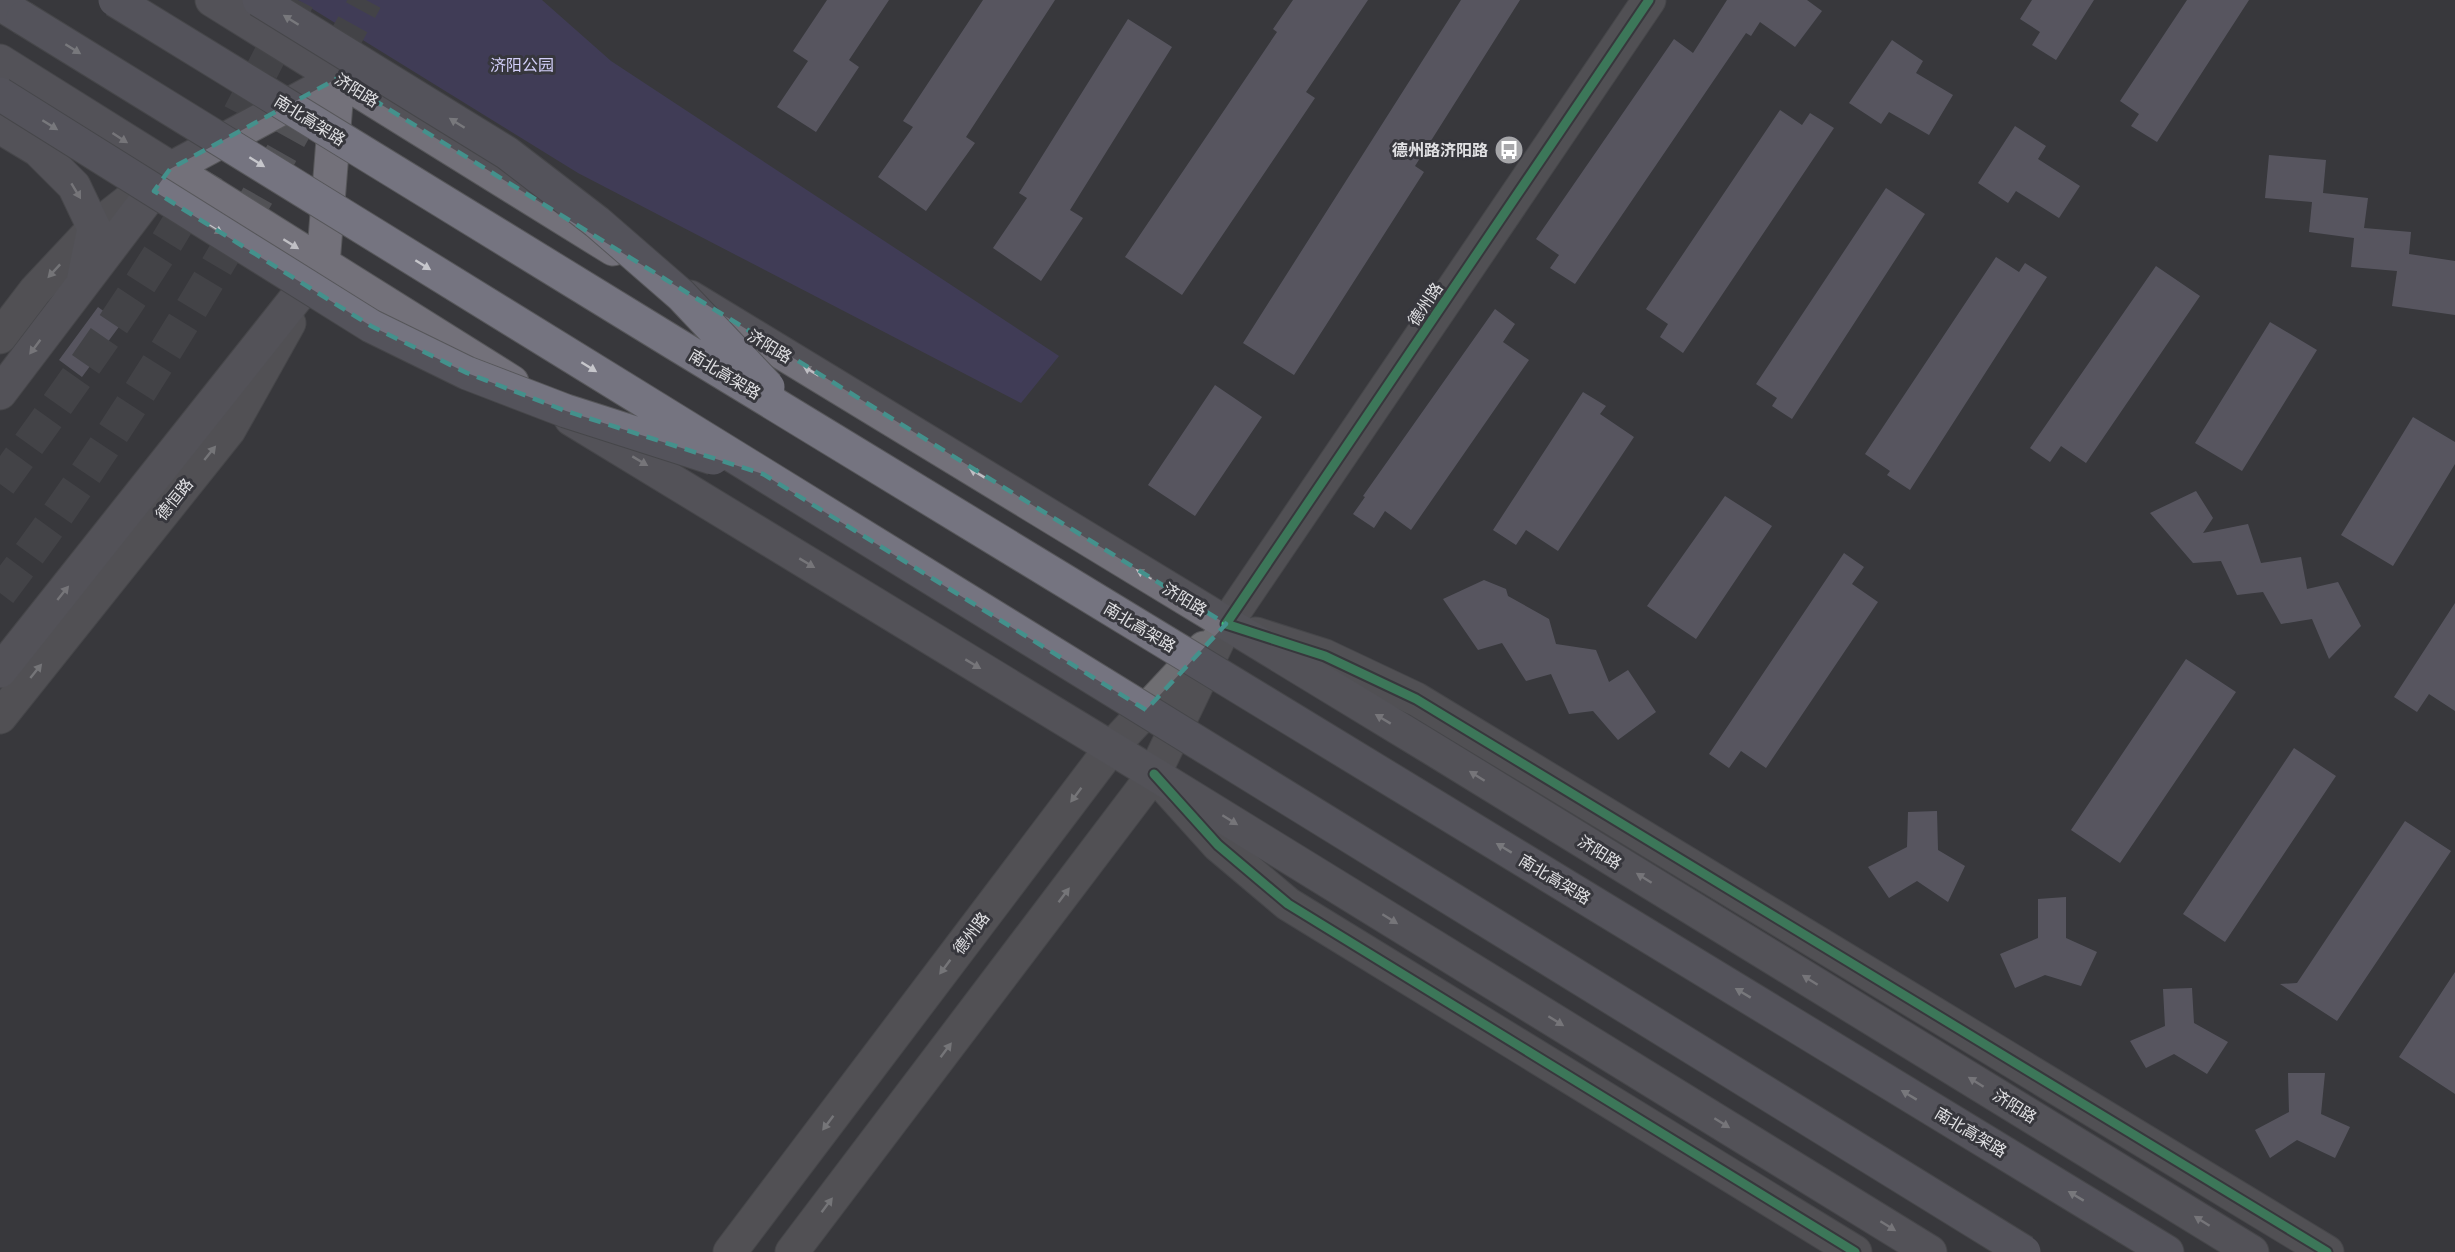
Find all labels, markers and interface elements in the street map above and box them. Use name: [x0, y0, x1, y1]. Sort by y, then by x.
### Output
one-way arrow: [283, 14, 299, 25]
one-way arrow: [65, 44, 81, 55]
park label: 济阳公园: [490, 57, 554, 77]
street label: 济阳路: [330, 70, 382, 113]
street label: 南北高架路: [270, 92, 348, 151]
one-way arrow: [449, 117, 465, 128]
one-way arrow: [41, 119, 57, 131]
one-way arrow: [112, 132, 128, 143]
bus stop icon: 德州路济阳路: [1493, 134, 1525, 166]
place label: 德州路济阳路: [1392, 141, 1488, 162]
one-way arrow: [249, 157, 265, 168]
one-way arrow: [70, 183, 81, 199]
one-way arrow: [207, 223, 223, 234]
one-way arrow: [283, 239, 299, 250]
one-way arrow: [415, 259, 431, 270]
one-way arrow: [47, 263, 61, 278]
street label: 德州路: [1405, 280, 1448, 331]
street label: 济阳路: [743, 327, 795, 369]
one-way arrow: [29, 340, 41, 355]
street label: 南北高架路: [685, 347, 763, 405]
one-way arrow: [581, 362, 597, 373]
one-way arrow: [803, 366, 819, 377]
one-way arrow: [204, 445, 217, 461]
one-way arrow: [632, 456, 648, 467]
one-way arrow: [969, 467, 985, 478]
street label: 德恒路: [153, 475, 198, 525]
one-way arrow: [799, 557, 815, 568]
one-way arrow: [1136, 569, 1152, 580]
street label: 济阳路: [1158, 580, 1210, 622]
one-way arrow: [56, 586, 69, 601]
street label: 南北高架路: [1100, 600, 1178, 658]
one-way arrow: [965, 659, 981, 670]
one-way arrow: [30, 664, 42, 679]
one-way arrow: [1375, 713, 1391, 724]
one-way arrow: [1469, 771, 1485, 782]
one-way arrow: [1070, 787, 1082, 802]
one-way arrow: [1222, 815, 1238, 826]
street label: 济阳路: [1573, 832, 1625, 875]
one-way arrow: [1496, 843, 1512, 854]
street label: 南北高架路: [1515, 852, 1593, 910]
one-way arrow: [1636, 873, 1652, 884]
one-way arrow: [1057, 888, 1069, 903]
street label: 德州路: [950, 909, 995, 959]
one-way arrow: [1382, 913, 1398, 924]
one-way arrow: [939, 959, 952, 975]
one-way arrow: [1802, 975, 1818, 986]
one-way arrow: [1735, 988, 1751, 999]
one-way arrow: [1548, 1016, 1564, 1027]
one-way arrow: [939, 1043, 951, 1058]
one-way arrow: [1968, 1077, 1984, 1088]
street label: 济阳路: [1988, 1086, 2040, 1129]
one-way arrow: [1901, 1089, 1917, 1100]
street label: 南北高架路: [1931, 1105, 2009, 1163]
one-way arrow: [822, 1114, 834, 1130]
one-way arrow: [1713, 1118, 1730, 1129]
one-way arrow: [2068, 1191, 2084, 1202]
one-way arrow: [821, 1198, 833, 1213]
one-way arrow: [2194, 1216, 2210, 1227]
one-way arrow: [1879, 1220, 1896, 1231]

